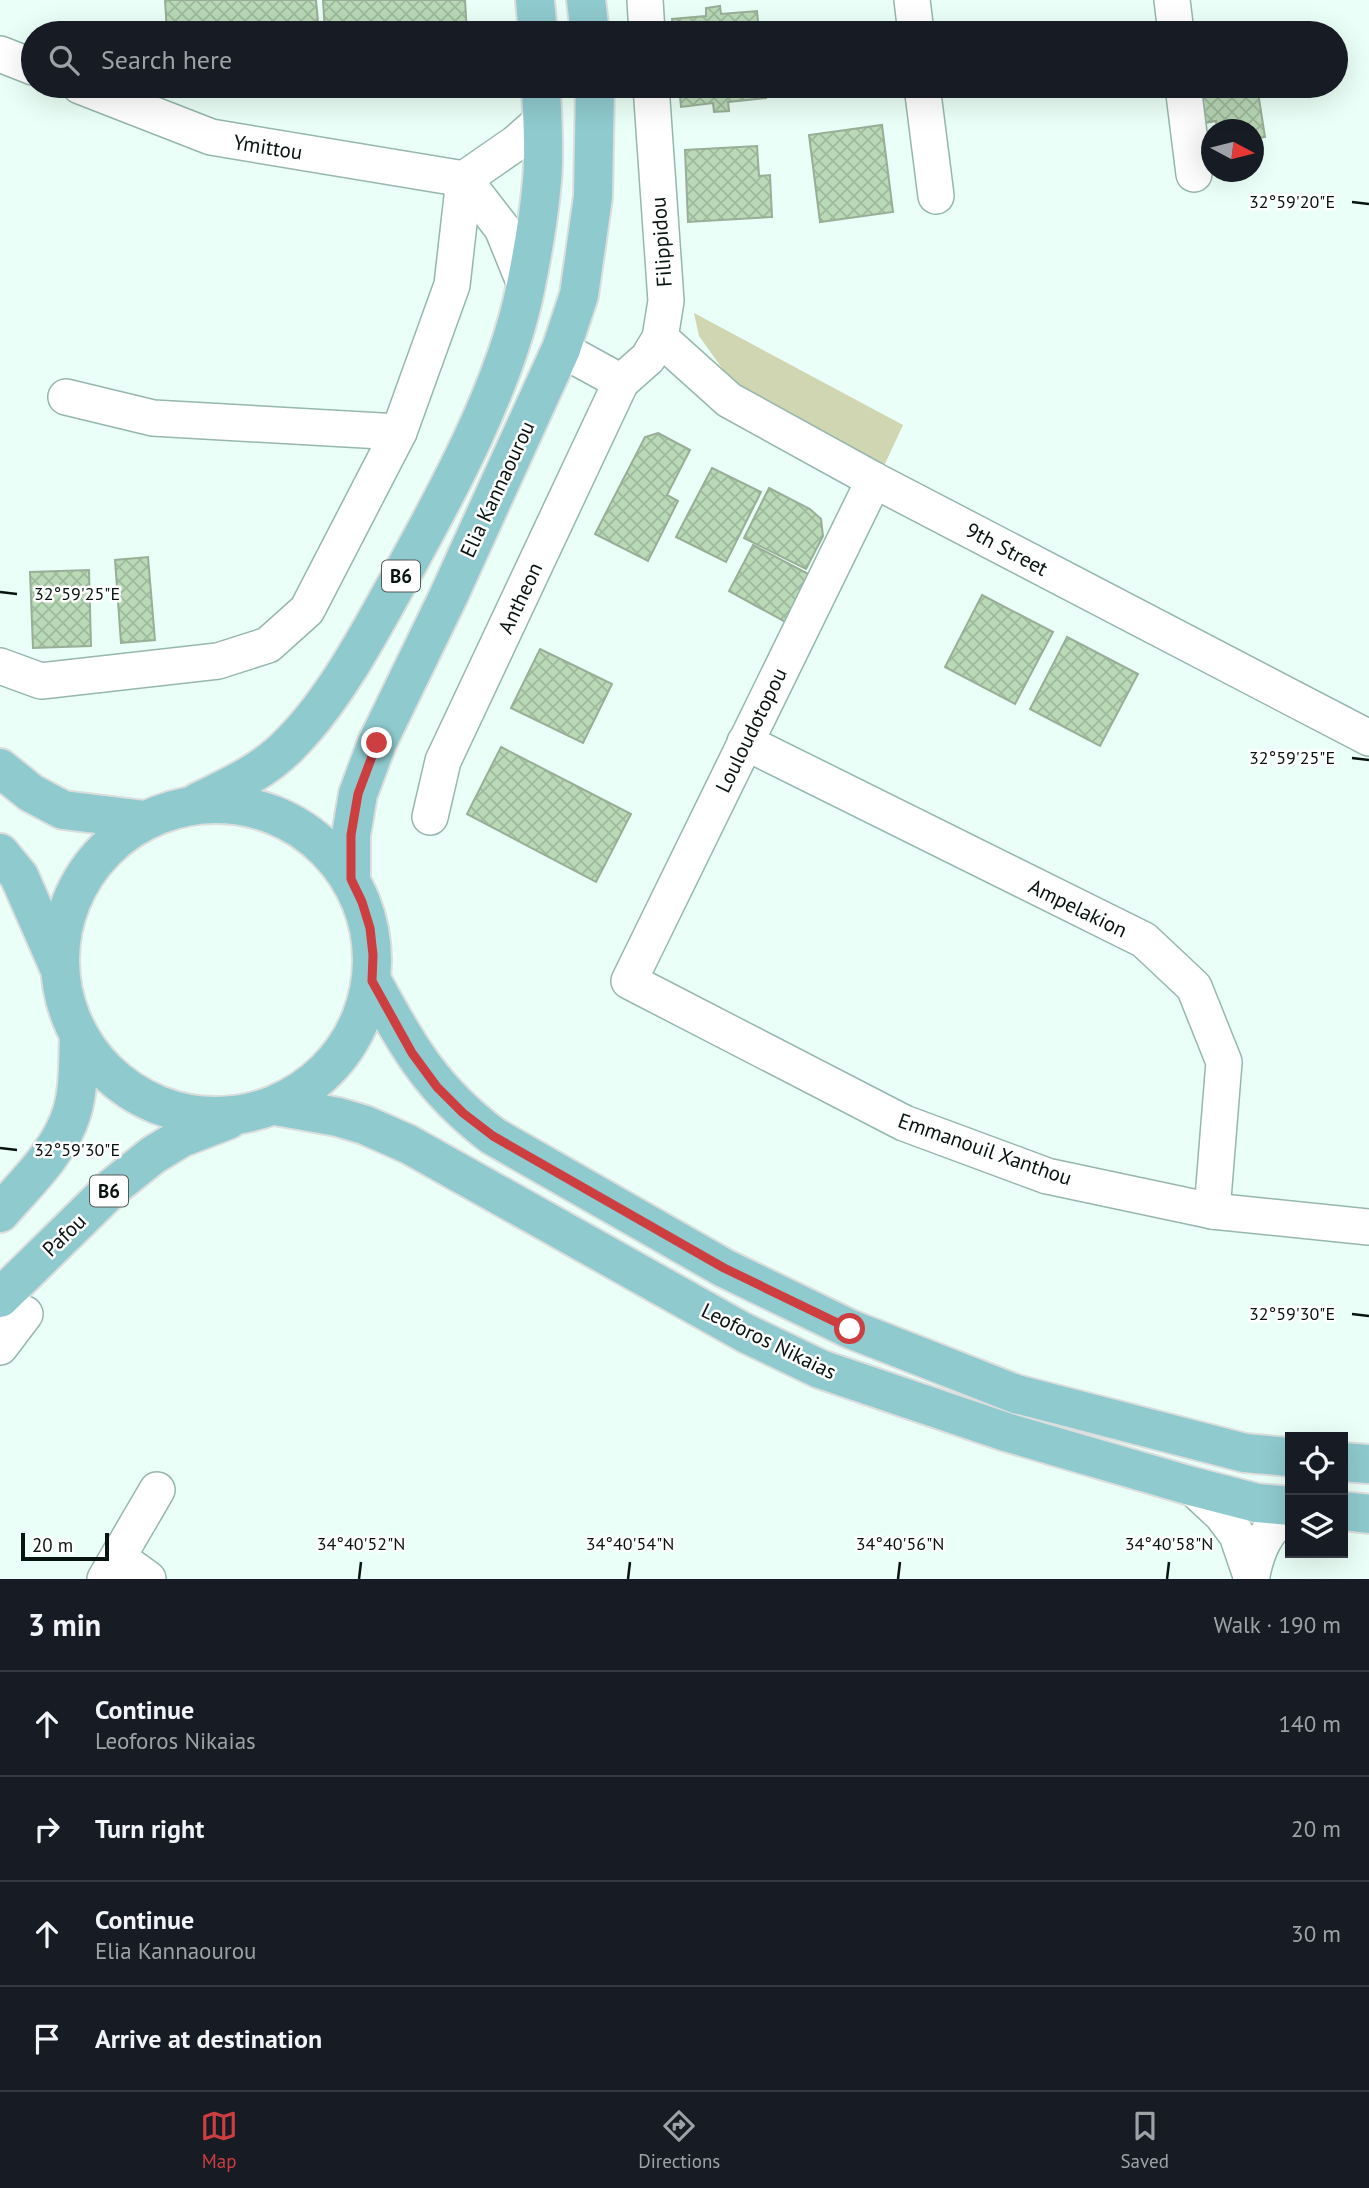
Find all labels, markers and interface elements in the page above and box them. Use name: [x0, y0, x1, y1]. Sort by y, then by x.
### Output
search box: [21, 21, 1348, 98]
icon: search: [45, 41, 83, 79]
text: Search here: [101, 43, 232, 76]
north arrow: [1201, 119, 1264, 182]
street label: Ymittou: [232, 128, 304, 166]
text: 32°59'20"E: [1249, 190, 1335, 213]
street label: Filippidou: [644, 196, 678, 288]
street label: Elia Kannaourou: [454, 417, 540, 561]
street label: 9th Street: [961, 516, 1053, 582]
street label: Antheon: [492, 558, 548, 638]
road number: B6: [382, 561, 420, 592]
text: 32°59'25"E: [34, 582, 120, 605]
street label: Louloudotopou: [709, 663, 793, 797]
route end: [361, 727, 392, 758]
text: 32°59'25"E: [1249, 746, 1335, 769]
street label: Ampelakion: [1024, 873, 1132, 943]
street label: Emmanouil Xanthou: [895, 1107, 1075, 1191]
text: 32°59'30"E: [34, 1138, 120, 1161]
road number: B6: [90, 1176, 128, 1206]
street label: Pafou: [36, 1208, 92, 1262]
street label: Leoforos Nikaias: [697, 1297, 841, 1385]
text: 32°59'30"E: [1249, 1302, 1335, 1325]
route start: [834, 1313, 865, 1344]
map controls: [1285, 1432, 1348, 1558]
button: locate: [1285, 1432, 1348, 1495]
button: layers: [1285, 1495, 1348, 1558]
scale bar: [21, 1530, 108, 1562]
text: 34°40'52"N: [317, 1532, 405, 1555]
text: 34°40'54"N: [586, 1532, 674, 1555]
text: 34°40'56"N: [856, 1532, 944, 1555]
text: 34°40'58"N: [1125, 1532, 1213, 1555]
text: 20 m: [32, 1533, 73, 1557]
text: 3 min: [28, 1605, 101, 1644]
text: Walk · 190 m: [1214, 1610, 1341, 1639]
text: Continue: [95, 1693, 194, 1726]
icon: ahead: [28, 1705, 66, 1743]
text: 140 m: [1279, 1709, 1341, 1738]
text: Leoforos Nikaias: [95, 1726, 256, 1755]
icon: right: [28, 1810, 66, 1848]
text: Turn right: [95, 1812, 204, 1845]
text: 20 m: [1291, 1814, 1341, 1843]
text: Continue: [95, 1903, 194, 1936]
icon: ahead: [28, 1915, 66, 1953]
text: 30 m: [1291, 1919, 1341, 1948]
text: Elia Kannaourou: [95, 1936, 256, 1965]
icon: arrive: [28, 2020, 66, 2058]
text: Arrive at destination: [95, 2022, 322, 2055]
tab: Map: [200, 2107, 238, 2173]
tab: Directions: [638, 2107, 720, 2173]
tab: Saved: [1121, 2107, 1169, 2173]

